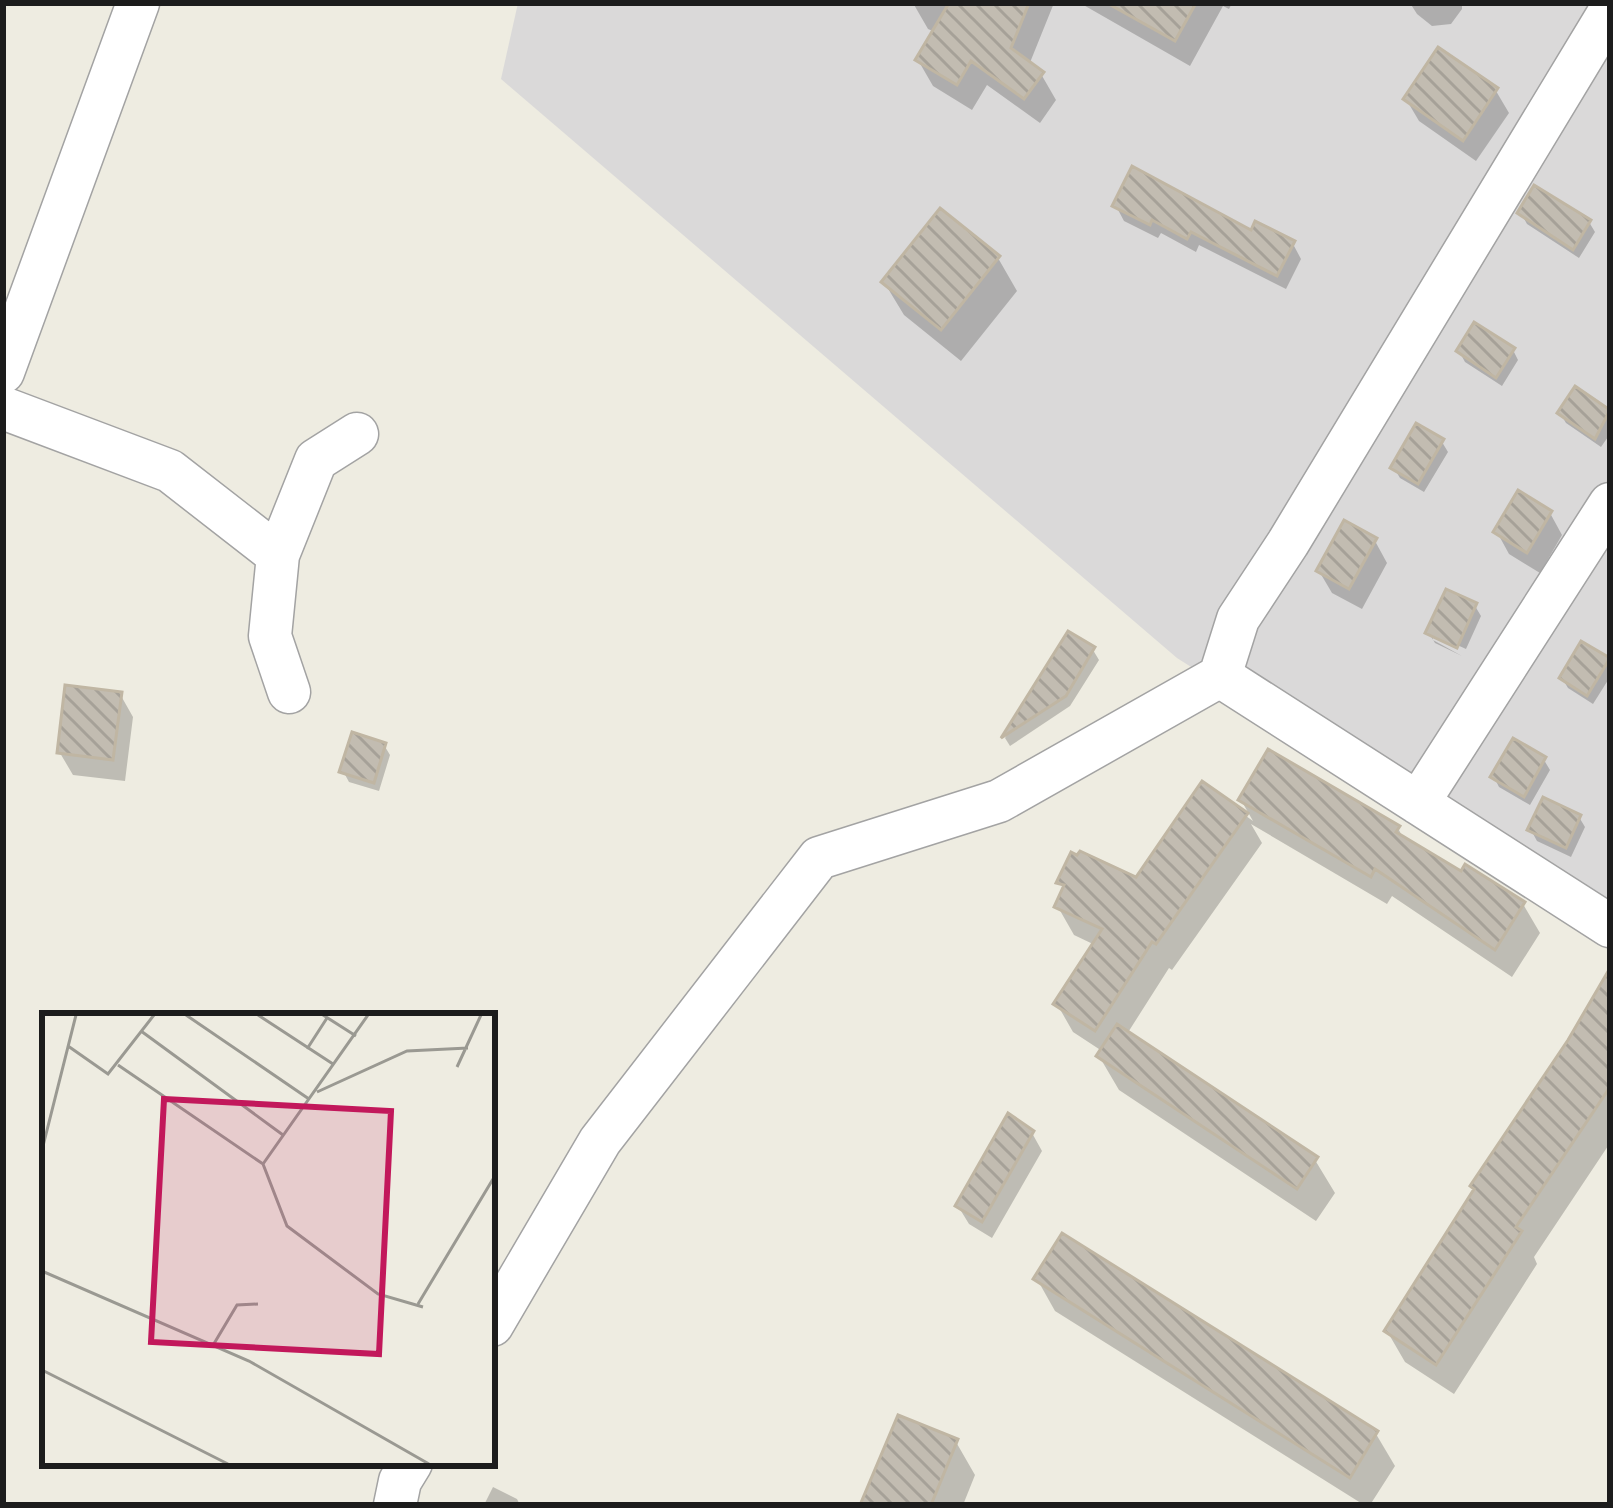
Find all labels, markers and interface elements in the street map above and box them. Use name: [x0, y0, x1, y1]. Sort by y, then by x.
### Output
inset map: [42, 1013, 495, 1466]

